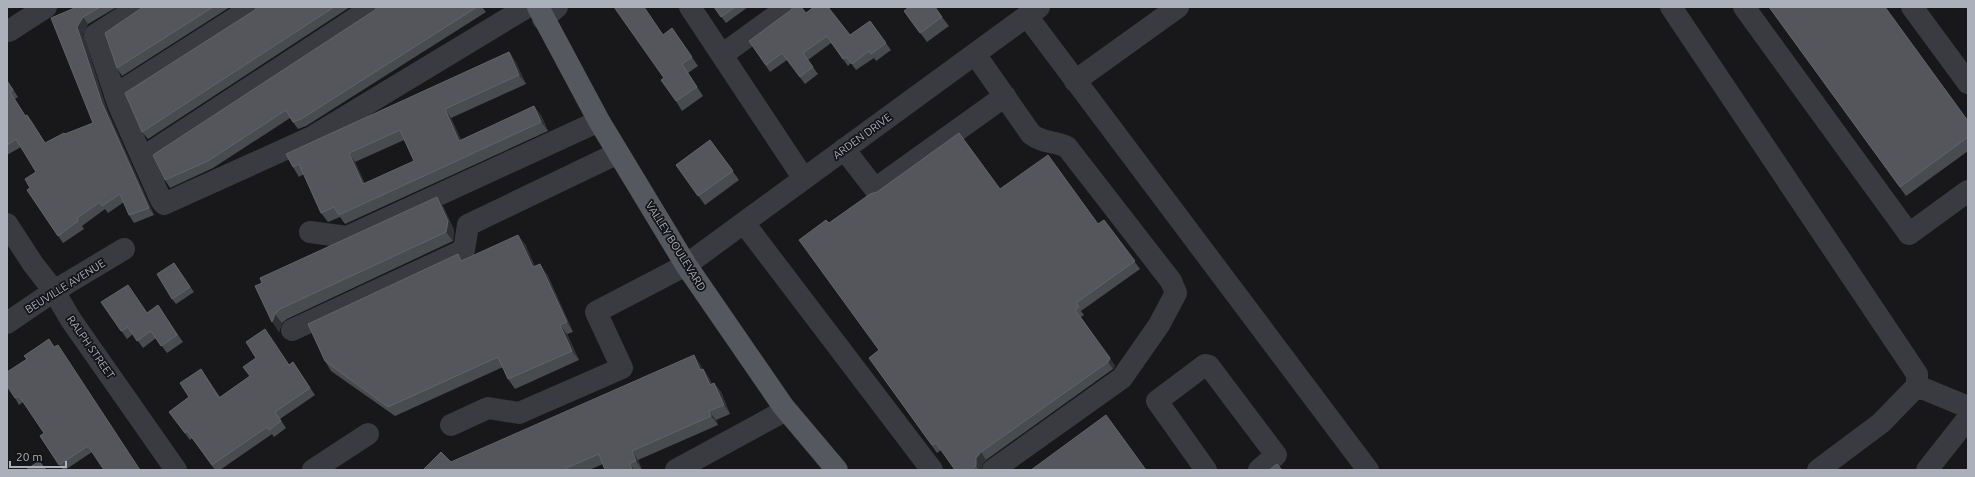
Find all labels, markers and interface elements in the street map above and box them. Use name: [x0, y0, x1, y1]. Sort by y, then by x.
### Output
street label: ARDEN DRIVE: [831, 111, 893, 161]
street label: VALLEY BOULEVARD: [644, 199, 708, 293]
street label: BEUVILLE AVENUE: [23, 257, 107, 315]
street label: RALPH STREET: [65, 313, 117, 381]
scale bar: [10, 443, 66, 469]
text: 20 m: [16, 450, 43, 463]

